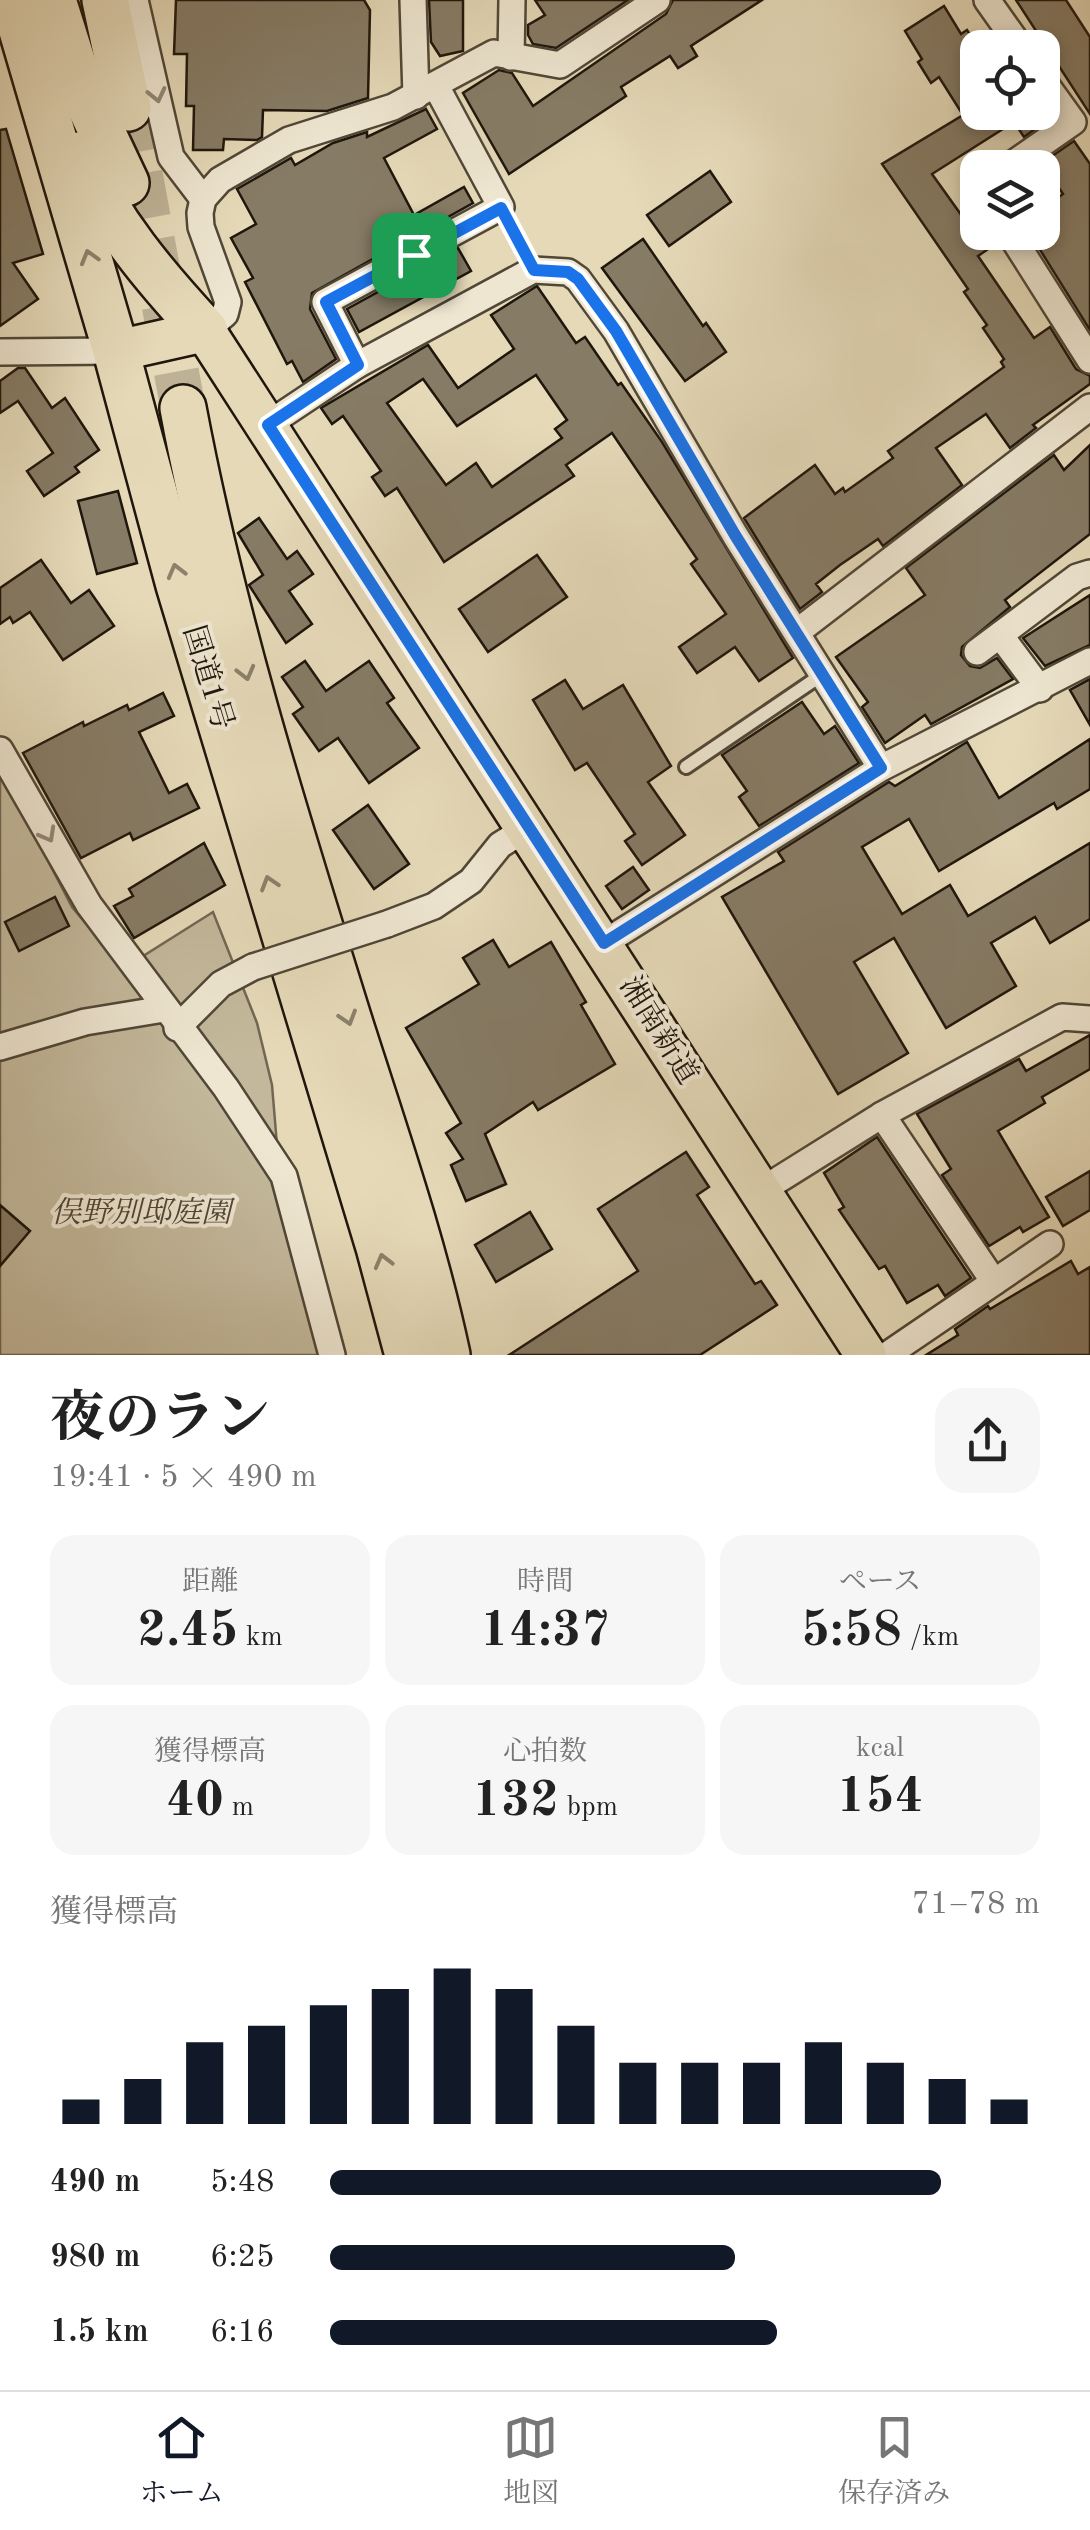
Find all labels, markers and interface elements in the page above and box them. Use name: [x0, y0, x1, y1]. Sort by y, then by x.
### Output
map controls: [960, 30, 1060, 250]
button: locate: [960, 30, 1060, 130]
one-way arrow: [145, 86, 166, 103]
button: layers: [960, 150, 1060, 250]
pin: [372, 213, 457, 298]
icon: arrive: [387, 228, 442, 283]
one-way arrow: [80, 250, 101, 267]
one-way arrow: [166, 563, 187, 580]
street label: 国道1号: [177, 621, 240, 734]
one-way arrow: [234, 664, 255, 681]
one-way arrow: [35, 824, 55, 842]
one-way arrow: [260, 875, 281, 892]
street label: 湘南新道: [613, 971, 705, 1090]
one-way arrow: [336, 1009, 357, 1026]
park label: 俣野別邸庭園: [51, 1196, 236, 1229]
one-way arrow: [374, 1253, 395, 1270]
button: share: [935, 1388, 1040, 1493]
text: 夜のラン: [50, 1393, 270, 1448]
text: 19:41 · 5 × 490 m: [50, 1462, 317, 1494]
text: 距離: [182, 1569, 238, 1597]
text: 時間: [517, 1569, 573, 1597]
text: ペース: [839, 1569, 921, 1597]
text: 2.45: [137, 1607, 238, 1657]
text: 14:37: [480, 1607, 610, 1657]
text: 5:58: [801, 1607, 902, 1657]
text: km: [238, 1624, 283, 1652]
text: /km: [902, 1624, 959, 1652]
text: kcal: [856, 1735, 904, 1763]
text: 獲得標高: [154, 1739, 266, 1767]
text: 心拍数: [503, 1739, 587, 1767]
text: 154: [837, 1773, 924, 1823]
text: 40: [166, 1777, 224, 1827]
text: 132: [472, 1777, 559, 1827]
text: m: [224, 1794, 254, 1822]
text: bpm: [559, 1794, 618, 1822]
text: 71–78 m: [912, 1889, 1040, 1921]
text: 獲得標高: [50, 1898, 178, 1930]
text: 490 m: [50, 2167, 140, 2199]
text: 5:48: [210, 2167, 275, 2199]
text: 980 m: [50, 2242, 140, 2274]
text: 6:25: [210, 2242, 275, 2274]
text: 1.5 km: [50, 2317, 149, 2349]
text: 6:16: [210, 2317, 275, 2349]
tab: ホーム: [140, 2410, 224, 2513]
tab: 地図: [503, 2410, 559, 2513]
tab: 保存済み: [838, 2410, 950, 2513]

